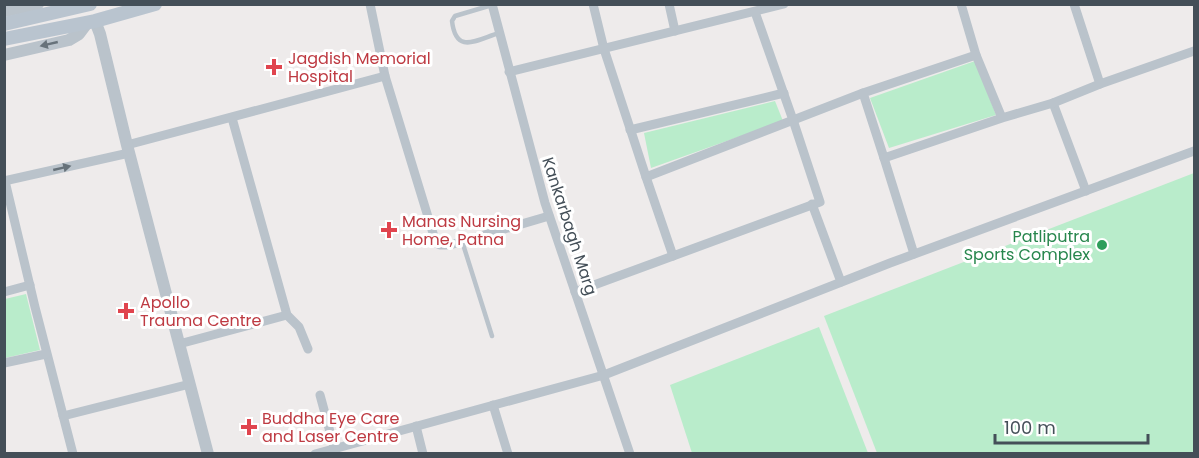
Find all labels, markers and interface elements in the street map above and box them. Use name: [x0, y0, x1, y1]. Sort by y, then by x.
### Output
one-way arrow: [40, 40, 59, 50]
place label: Jagdish Memorial Hospital: [288, 47, 431, 88]
marker: Jagdish Memorial Hospital: [265, 58, 283, 76]
street label: Kankarbagh Marg: [536, 154, 603, 298]
one-way arrow: [52, 163, 71, 172]
place label: Manas Nursing Home, Patna: [402, 210, 521, 251]
marker: Manas Nursing Home, Patna: [380, 221, 398, 239]
place label: Patliputra Sports Complex: [964, 225, 1090, 266]
marker: Patliputra Sports Complex: [1095, 238, 1109, 252]
place label: Apollo Trauma Centre: [140, 291, 262, 332]
marker: Apollo Trauma Centre: [117, 302, 135, 320]
place label: Buddha Eye Care and Laser Centre: [262, 407, 400, 448]
scale bar: [995, 407, 1148, 445]
text: 100 m: [1004, 415, 1056, 440]
marker: Buddha Eye Care and Laser Centre: [240, 418, 258, 436]

